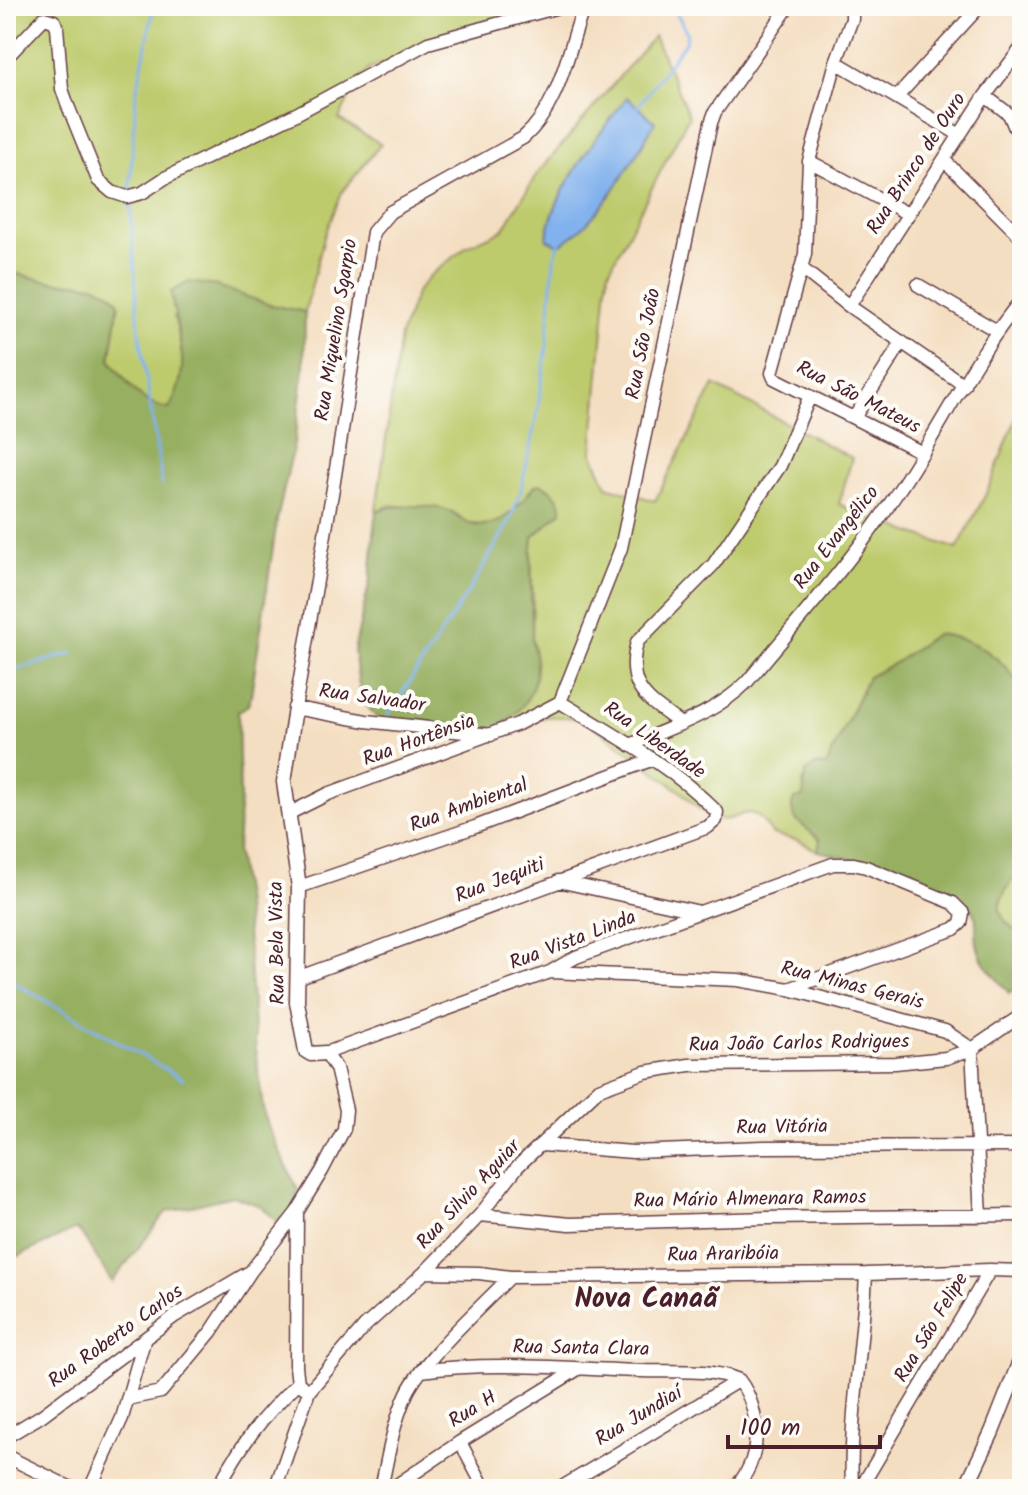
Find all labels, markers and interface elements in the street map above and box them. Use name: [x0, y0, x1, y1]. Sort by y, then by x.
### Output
street label: Rua Brinco de Ouro: [859, 87, 975, 241]
street label: Rua Miquelino Sgarpio: [307, 237, 367, 423]
street label: Rua São João: [618, 286, 670, 402]
street label: Rua São Mateus: [790, 353, 926, 443]
street label: Rua Evangélico: [786, 479, 888, 597]
street label: Rua Salvador: [317, 676, 429, 722]
street label: Rua Liberdade: [596, 694, 712, 788]
street label: Rua Hortênsia: [358, 706, 480, 776]
street label: Rua Ambiental: [405, 770, 533, 842]
street label: Rua Jequiti: [451, 849, 550, 913]
street label: Rua Bela Vista: [261, 881, 295, 1005]
street label: Rua Vista Linda: [505, 902, 641, 980]
street label: Rua Minas Gerais: [777, 953, 927, 1019]
street label: Rua João Carlos Rodrigues: [688, 1026, 910, 1062]
street label: Rua Vitória: [736, 1111, 828, 1145]
street label: Rua Silvio Aguiar: [409, 1131, 530, 1258]
street label: Rua Mário Almenara Ramos: [633, 1182, 867, 1218]
street label: Rua Araribóia: [667, 1238, 779, 1272]
street label: Rua São Felipe: [886, 1267, 978, 1389]
street label: Rua Roberto Carlos: [42, 1277, 191, 1397]
district label: Nova Canaã: [574, 1277, 721, 1322]
street label: Rua Santa Clara: [512, 1332, 650, 1366]
street label: Rua Jundiaí: [589, 1377, 692, 1456]
street label: Rua H: [442, 1383, 504, 1437]
scale bar: [728, 1399, 880, 1449]
text: 100 m: [740, 1409, 800, 1448]

